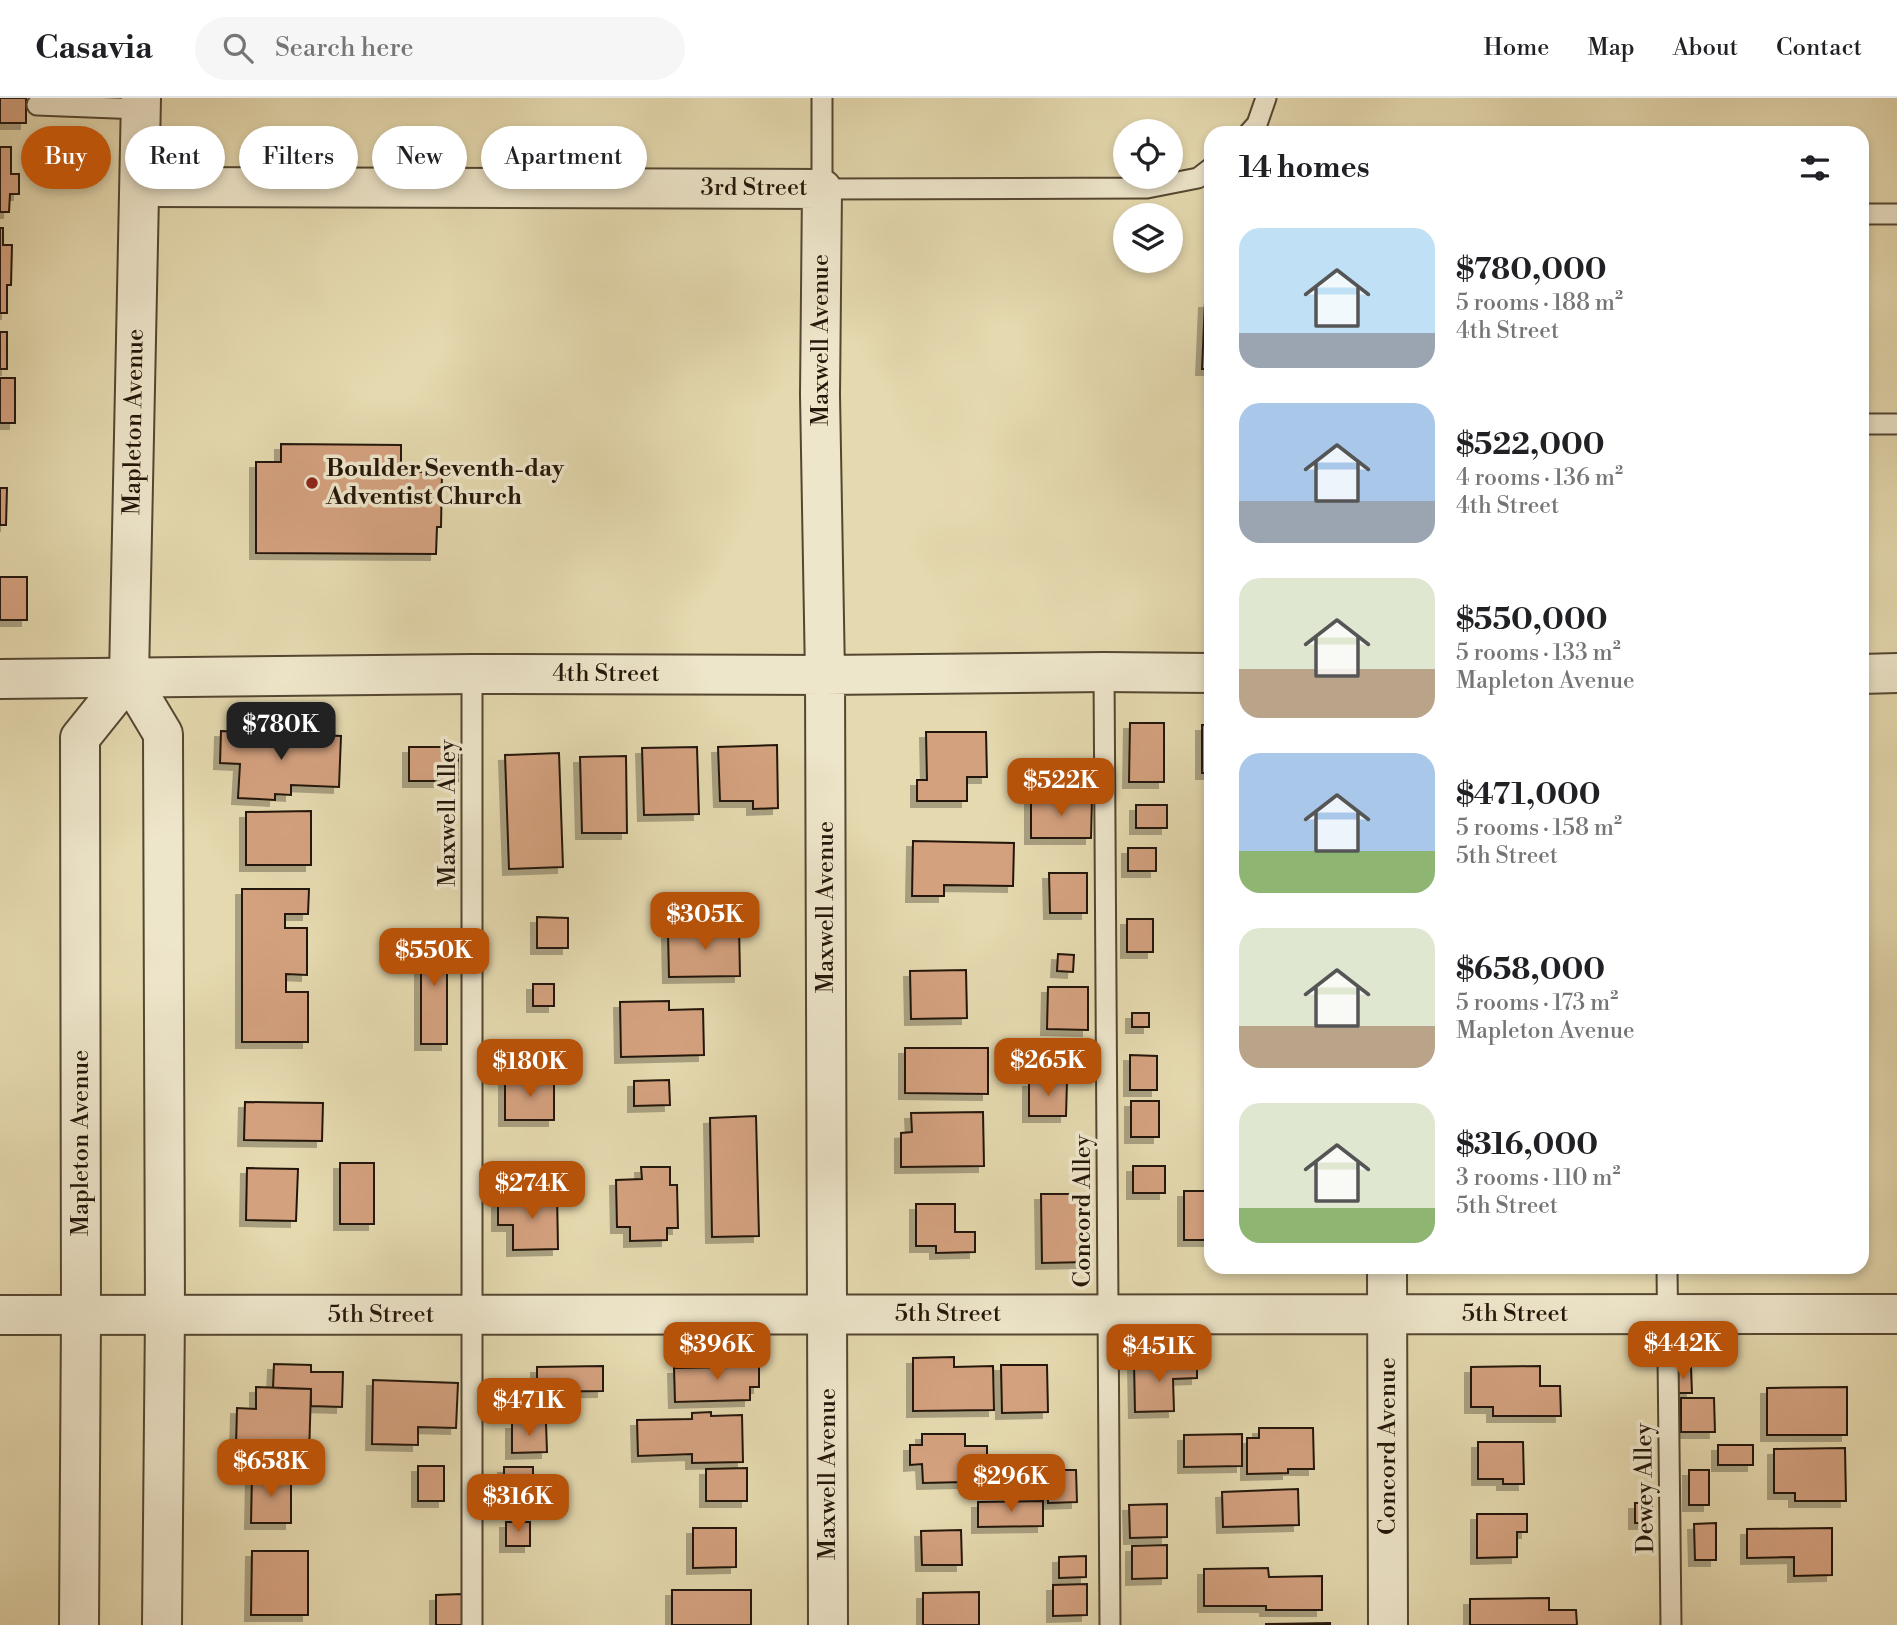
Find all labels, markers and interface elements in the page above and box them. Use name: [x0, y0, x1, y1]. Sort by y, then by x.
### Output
search box: [195, 17, 685, 80]
text: Casavia: [35, 28, 153, 69]
icon: search: [219, 29, 257, 67]
text: Search here: [275, 32, 414, 64]
text: Home: [1484, 33, 1549, 63]
text: Map: [1587, 33, 1635, 63]
text: About: [1673, 33, 1738, 63]
text: Contact: [1776, 33, 1862, 63]
map controls: [1113, 119, 1183, 273]
button: locate: [1113, 119, 1183, 189]
chip: Buy: [21, 126, 111, 189]
chip: Rent: [125, 126, 225, 189]
chip: Filters: [239, 126, 358, 189]
chip: New: [372, 126, 467, 189]
chip: Apartment: [481, 126, 647, 189]
text: 14 homes: [1239, 149, 1370, 187]
icon: filters: [1796, 149, 1834, 187]
street label: 3rd Street: [700, 173, 808, 203]
button: layers: [1113, 203, 1183, 273]
text: $780,000: [1456, 251, 1607, 289]
street label: Maxwell Avenue: [806, 254, 836, 426]
icon: home: [1295, 256, 1379, 340]
text: 5 rooms · 188 m²: [1456, 289, 1623, 317]
text: 4th Street: [1456, 317, 1559, 345]
street label: Mapleton Avenue: [117, 328, 151, 516]
text: $522,000: [1456, 426, 1605, 464]
icon: home: [1295, 431, 1379, 515]
place label: Boulder Seventh-day Adventist Church: [325, 454, 565, 512]
text: 4 rooms · 136 m²: [1456, 464, 1623, 492]
marker: Boulder Seventh-day Adventist Church: [304, 475, 320, 491]
text: 4th Street: [1456, 492, 1559, 520]
text: $550,000: [1456, 601, 1608, 639]
icon: home: [1295, 606, 1379, 690]
text: 5 rooms · 133 m²: [1456, 639, 1621, 667]
street label: 4th Street: [552, 659, 660, 689]
text: Mapleton Avenue: [1456, 667, 1635, 695]
pin: $780K: [232, 702, 330, 762]
text: $780K: [243, 711, 319, 739]
street label: Maxwell Alley: [433, 739, 463, 887]
pin: $522K: [1012, 758, 1110, 818]
text: $522K: [1023, 767, 1099, 795]
text: $471,000: [1456, 776, 1601, 814]
icon: home: [1295, 781, 1379, 865]
text: 5 rooms · 158 m²: [1456, 814, 1622, 842]
street label: Maxwell Avenue: [811, 821, 841, 993]
text: 5th Street: [1456, 842, 1558, 870]
pin: $305K: [656, 892, 754, 952]
text: $305K: [666, 901, 744, 929]
pin: $550K: [385, 928, 483, 988]
text: $550K: [395, 937, 473, 965]
text: $658,000: [1456, 951, 1605, 989]
icon: home: [1295, 956, 1379, 1040]
text: 5 rooms · 173 m²: [1456, 989, 1618, 1017]
text: Mapleton Avenue: [1456, 1017, 1635, 1045]
pin: $265K: [999, 1038, 1097, 1098]
pin: $180K: [481, 1040, 579, 1099]
text: $265K: [1010, 1047, 1086, 1075]
text: $180K: [493, 1048, 567, 1076]
street label: Mapleton Avenue: [66, 1050, 96, 1236]
text: $316,000: [1456, 1126, 1598, 1164]
icon: home: [1295, 1131, 1379, 1215]
street label: Concord Alley: [1068, 1134, 1098, 1288]
pin: $274K: [483, 1162, 581, 1221]
text: 3 rooms · 110 m²: [1456, 1164, 1620, 1192]
text: $274K: [495, 1170, 569, 1198]
text: 5th Street: [1456, 1192, 1558, 1220]
street label: 5th Street: [895, 1299, 1002, 1329]
street label: 5th Street: [1462, 1299, 1569, 1329]
street label: 5th Street: [328, 1300, 435, 1330]
pin: $396K: [668, 1322, 766, 1382]
pin: $442K: [1634, 1322, 1732, 1381]
pin: $451K: [1110, 1324, 1208, 1384]
text: $442K: [1644, 1330, 1722, 1358]
text: $396K: [679, 1331, 755, 1359]
text: $451K: [1122, 1333, 1196, 1361]
street label: Concord Avenue: [1373, 1357, 1403, 1535]
pin: $471K: [480, 1378, 578, 1438]
text: $471K: [493, 1387, 565, 1415]
street label: Maxwell Avenue: [813, 1388, 843, 1560]
street label: Dewey Alley: [1629, 1422, 1661, 1553]
pin: $658K: [222, 1440, 320, 1499]
text: $658K: [233, 1448, 309, 1476]
pin: $296K: [962, 1454, 1060, 1514]
text: $296K: [973, 1463, 1049, 1491]
pin: $316K: [469, 1474, 567, 1534]
text: $316K: [483, 1483, 553, 1511]

